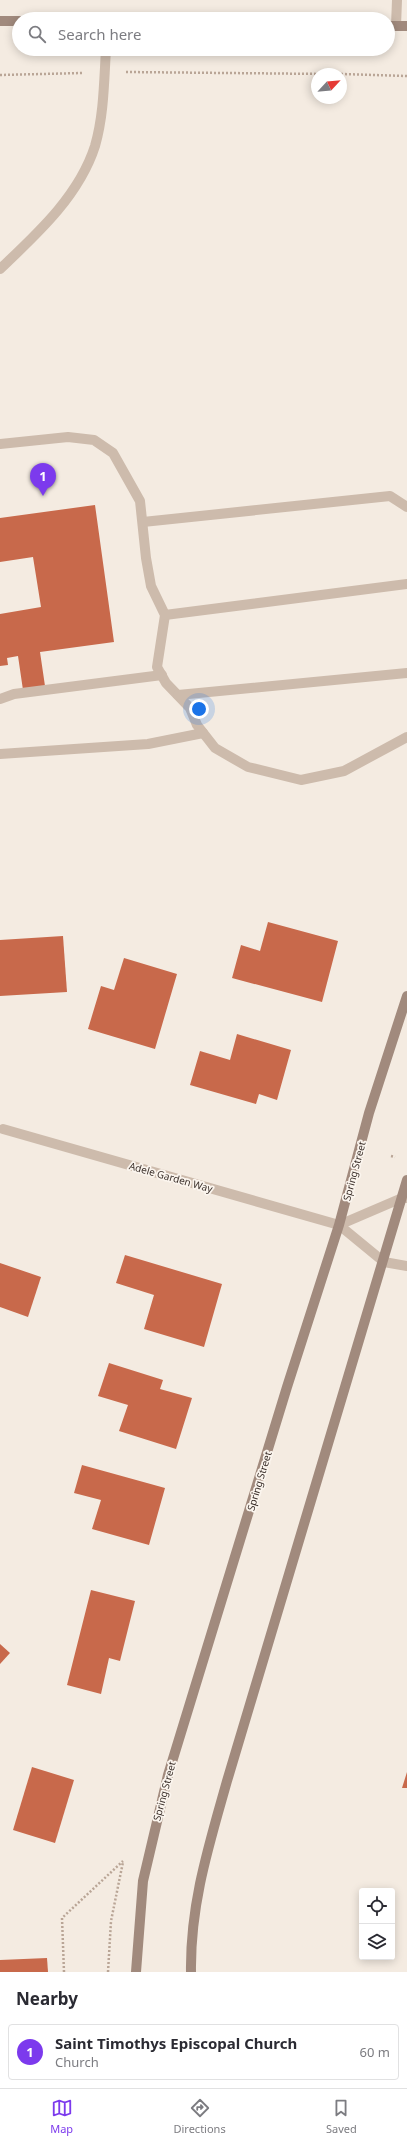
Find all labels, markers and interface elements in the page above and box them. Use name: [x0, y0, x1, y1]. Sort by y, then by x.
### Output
search box: [12, 12, 395, 56]
icon: search: [26, 23, 48, 45]
text: Search here: [58, 24, 141, 44]
north arrow: [311, 68, 347, 104]
pin: 1: [30, 463, 56, 496]
your location: [189, 699, 209, 719]
street label: Spring Street: [339, 1139, 369, 1202]
street label: Adele Garden Way: [128, 1158, 215, 1196]
street label: Spring Street: [243, 1449, 275, 1512]
street label: Spring Street: [149, 1759, 179, 1822]
map controls: [359, 1888, 395, 1960]
button: locate: [359, 1888, 395, 1924]
button: layers: [359, 1924, 395, 1960]
text: Nearby: [16, 1987, 78, 2010]
text: Saint Timothys Episcopal Church: [55, 2033, 297, 2053]
text: 1: [26, 2043, 34, 2061]
text: 60 m: [360, 2043, 390, 2061]
text: Church: [55, 2053, 99, 2071]
tab: Map: [50, 2097, 73, 2136]
tab: Directions: [173, 2097, 226, 2136]
tab: Saved: [326, 2097, 357, 2136]

